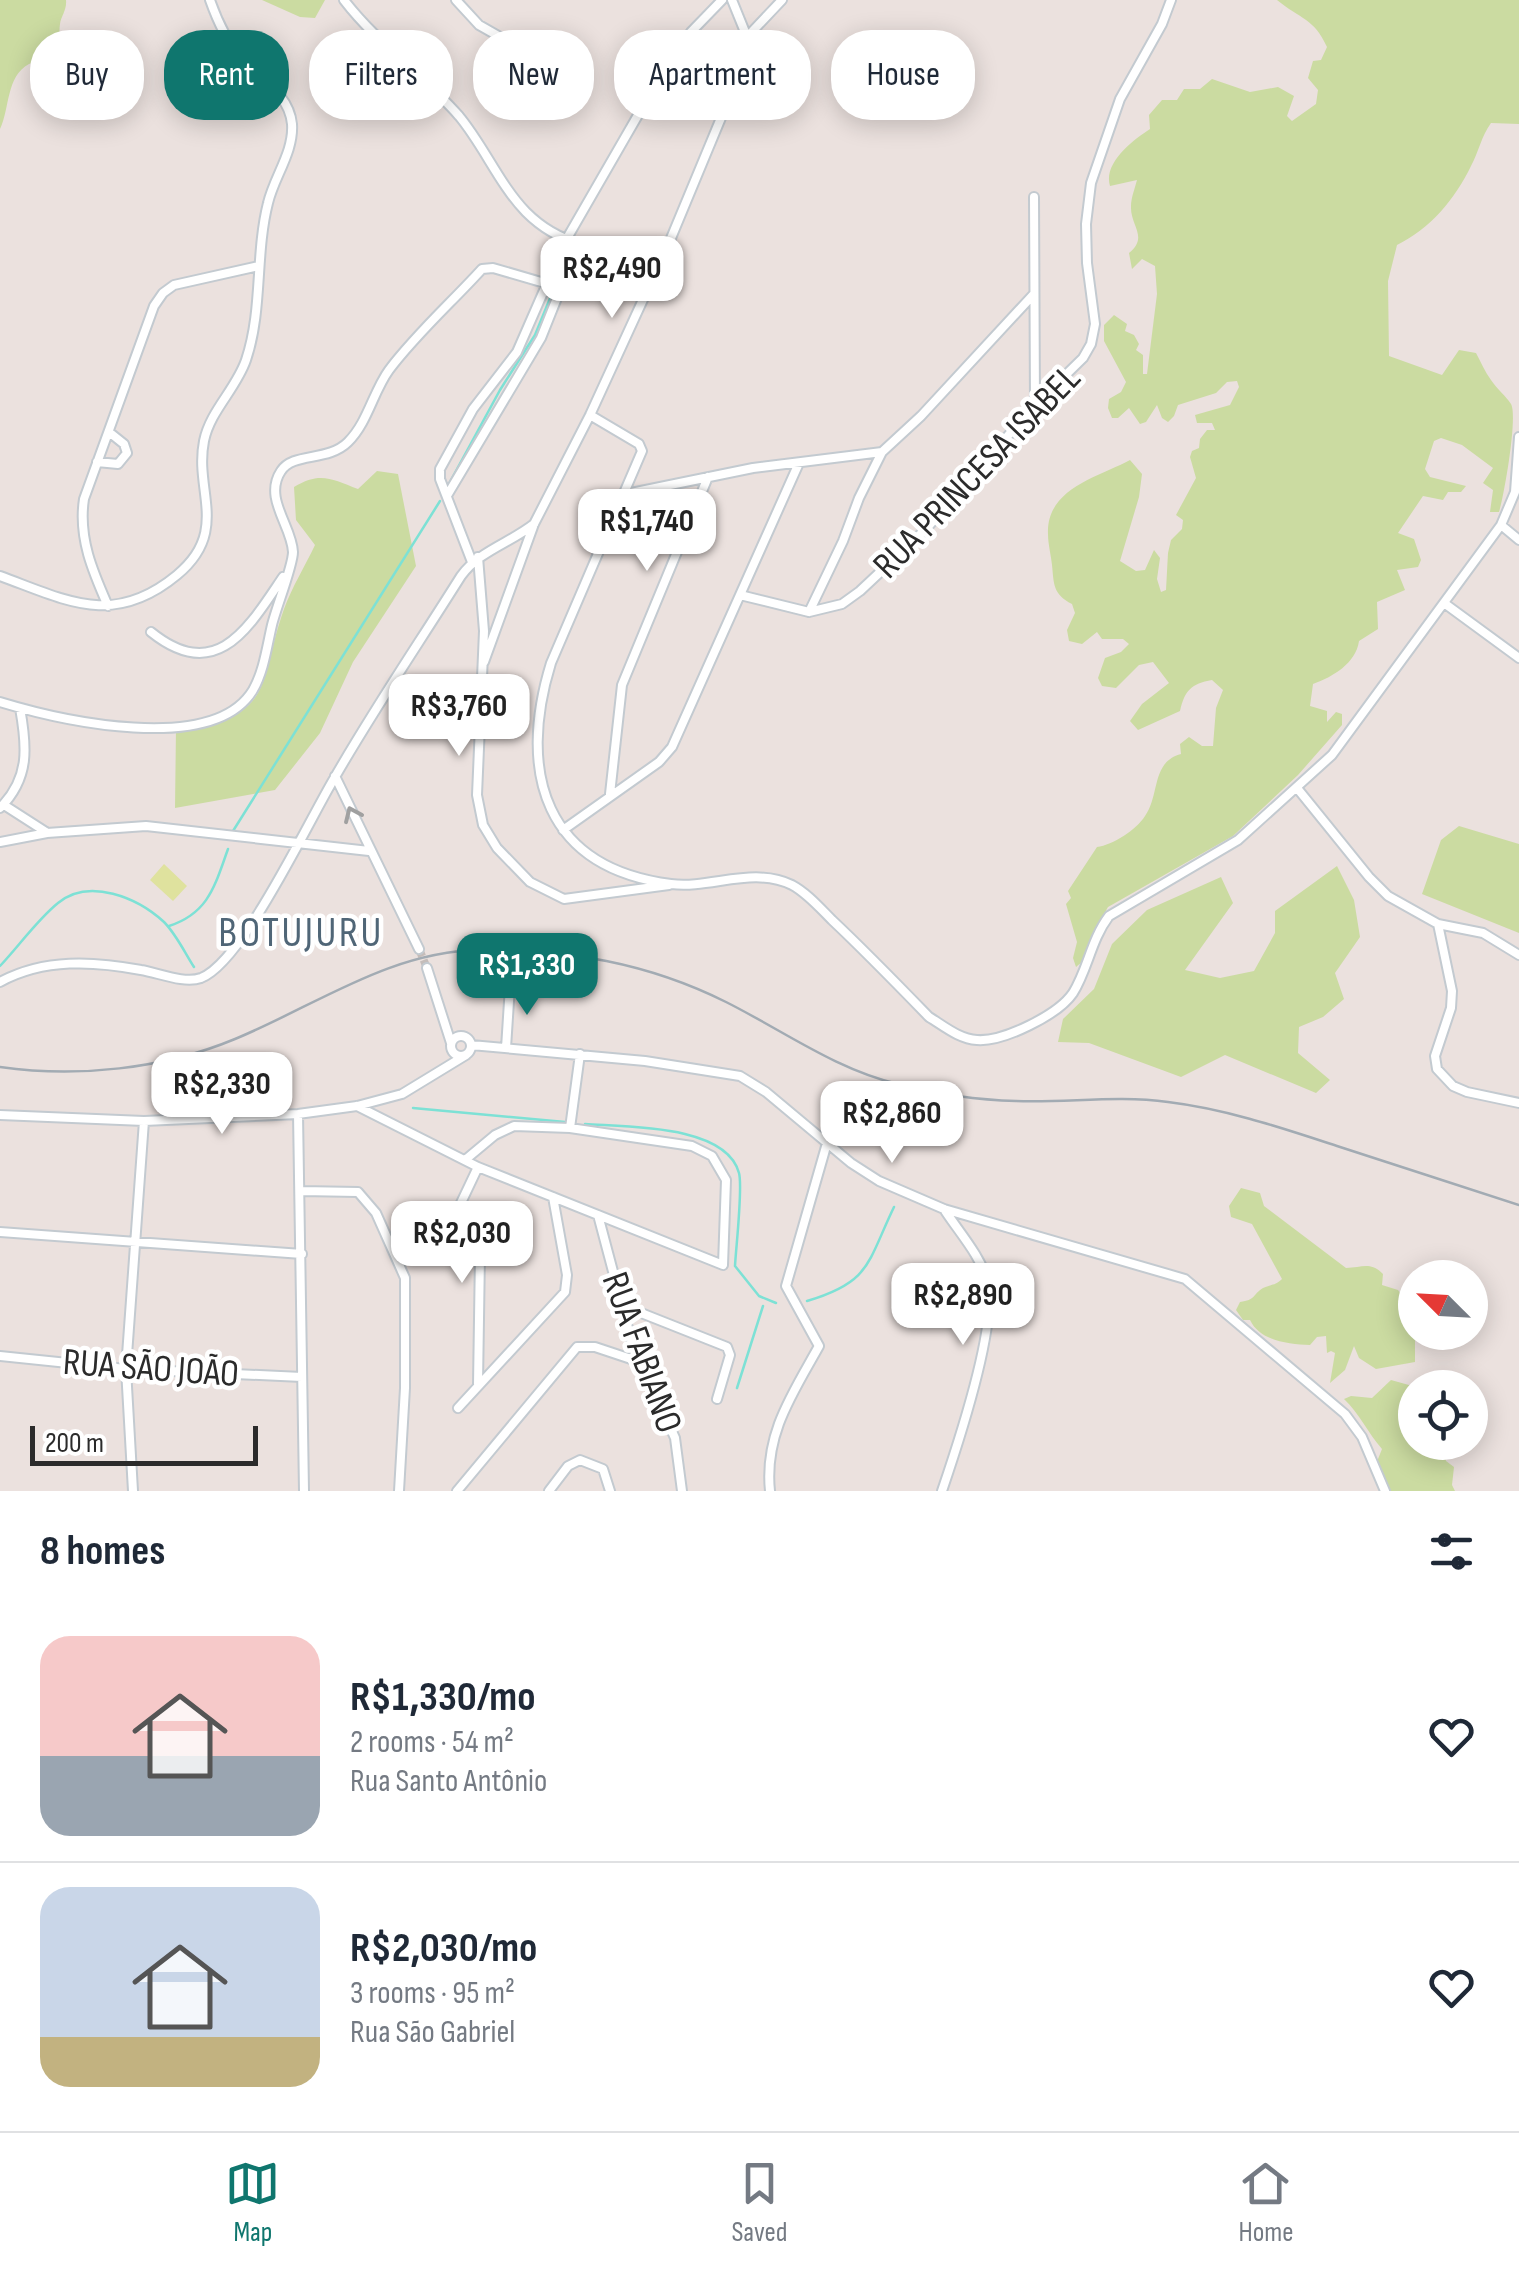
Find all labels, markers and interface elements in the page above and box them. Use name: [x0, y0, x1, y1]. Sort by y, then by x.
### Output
chip: Buy: [30, 30, 144, 120]
chip: Rent: [164, 30, 289, 120]
chip: Filters: [309, 30, 453, 120]
chip: New: [473, 30, 594, 120]
chip: Apartment: [614, 30, 811, 120]
chip: House: [831, 30, 975, 120]
pin: R$2,490: [520, 236, 704, 321]
text: R$2,490: [562, 249, 662, 288]
street label: RUA PRINCESA ISABEL: [864, 356, 1090, 588]
pin: R$1,740: [555, 489, 739, 574]
text: R$1,740: [600, 502, 694, 541]
pin: R$3,760: [367, 674, 551, 759]
text: R$3,760: [411, 687, 507, 726]
one-way arrow: [344, 806, 364, 824]
district label: BOTUJURU: [218, 908, 384, 959]
pin: R$1,330: [435, 933, 619, 1018]
text: R$1,330: [479, 946, 575, 985]
pin: R$2,330: [130, 1052, 314, 1137]
text: R$2,330: [173, 1065, 271, 1104]
pin: R$2,860: [800, 1081, 984, 1166]
text: R$2,860: [842, 1094, 942, 1133]
pin: R$2,030: [370, 1201, 554, 1286]
text: R$2,030: [413, 1214, 511, 1253]
north arrow: [1398, 1260, 1488, 1350]
map controls: [1398, 1260, 1488, 1460]
pin: R$2,890: [871, 1263, 1055, 1348]
street label: RUA FABIANO: [592, 1266, 691, 1439]
text: R$2,890: [913, 1276, 1013, 1315]
street label: RUA SÃO JOÃO: [61, 1340, 240, 1397]
button: locate: [1398, 1370, 1488, 1460]
scale bar: [30, 1421, 258, 1466]
text: 200 m: [45, 1427, 104, 1460]
icon: filters: [1424, 1524, 1479, 1579]
text: 8 homes: [40, 1526, 165, 1577]
text: R$1,330/mo: [350, 1672, 536, 1723]
icon: home: [120, 1676, 240, 1796]
icon: heart: [1424, 1709, 1479, 1764]
text: 2 rooms · 54 m²: [350, 1723, 514, 1762]
text: Rua Santo Antônio: [350, 1762, 547, 1801]
text: R$2,030/mo: [350, 1923, 537, 1974]
icon: home: [120, 1927, 240, 2047]
icon: heart: [1424, 1960, 1479, 2015]
text: 3 rooms · 95 m²: [350, 1974, 515, 2013]
text: Rua São Gabriel: [350, 2013, 515, 2052]
tab: Map: [225, 2156, 280, 2249]
tab: Saved: [731, 2156, 788, 2249]
tab: Home: [1238, 2156, 1294, 2249]

